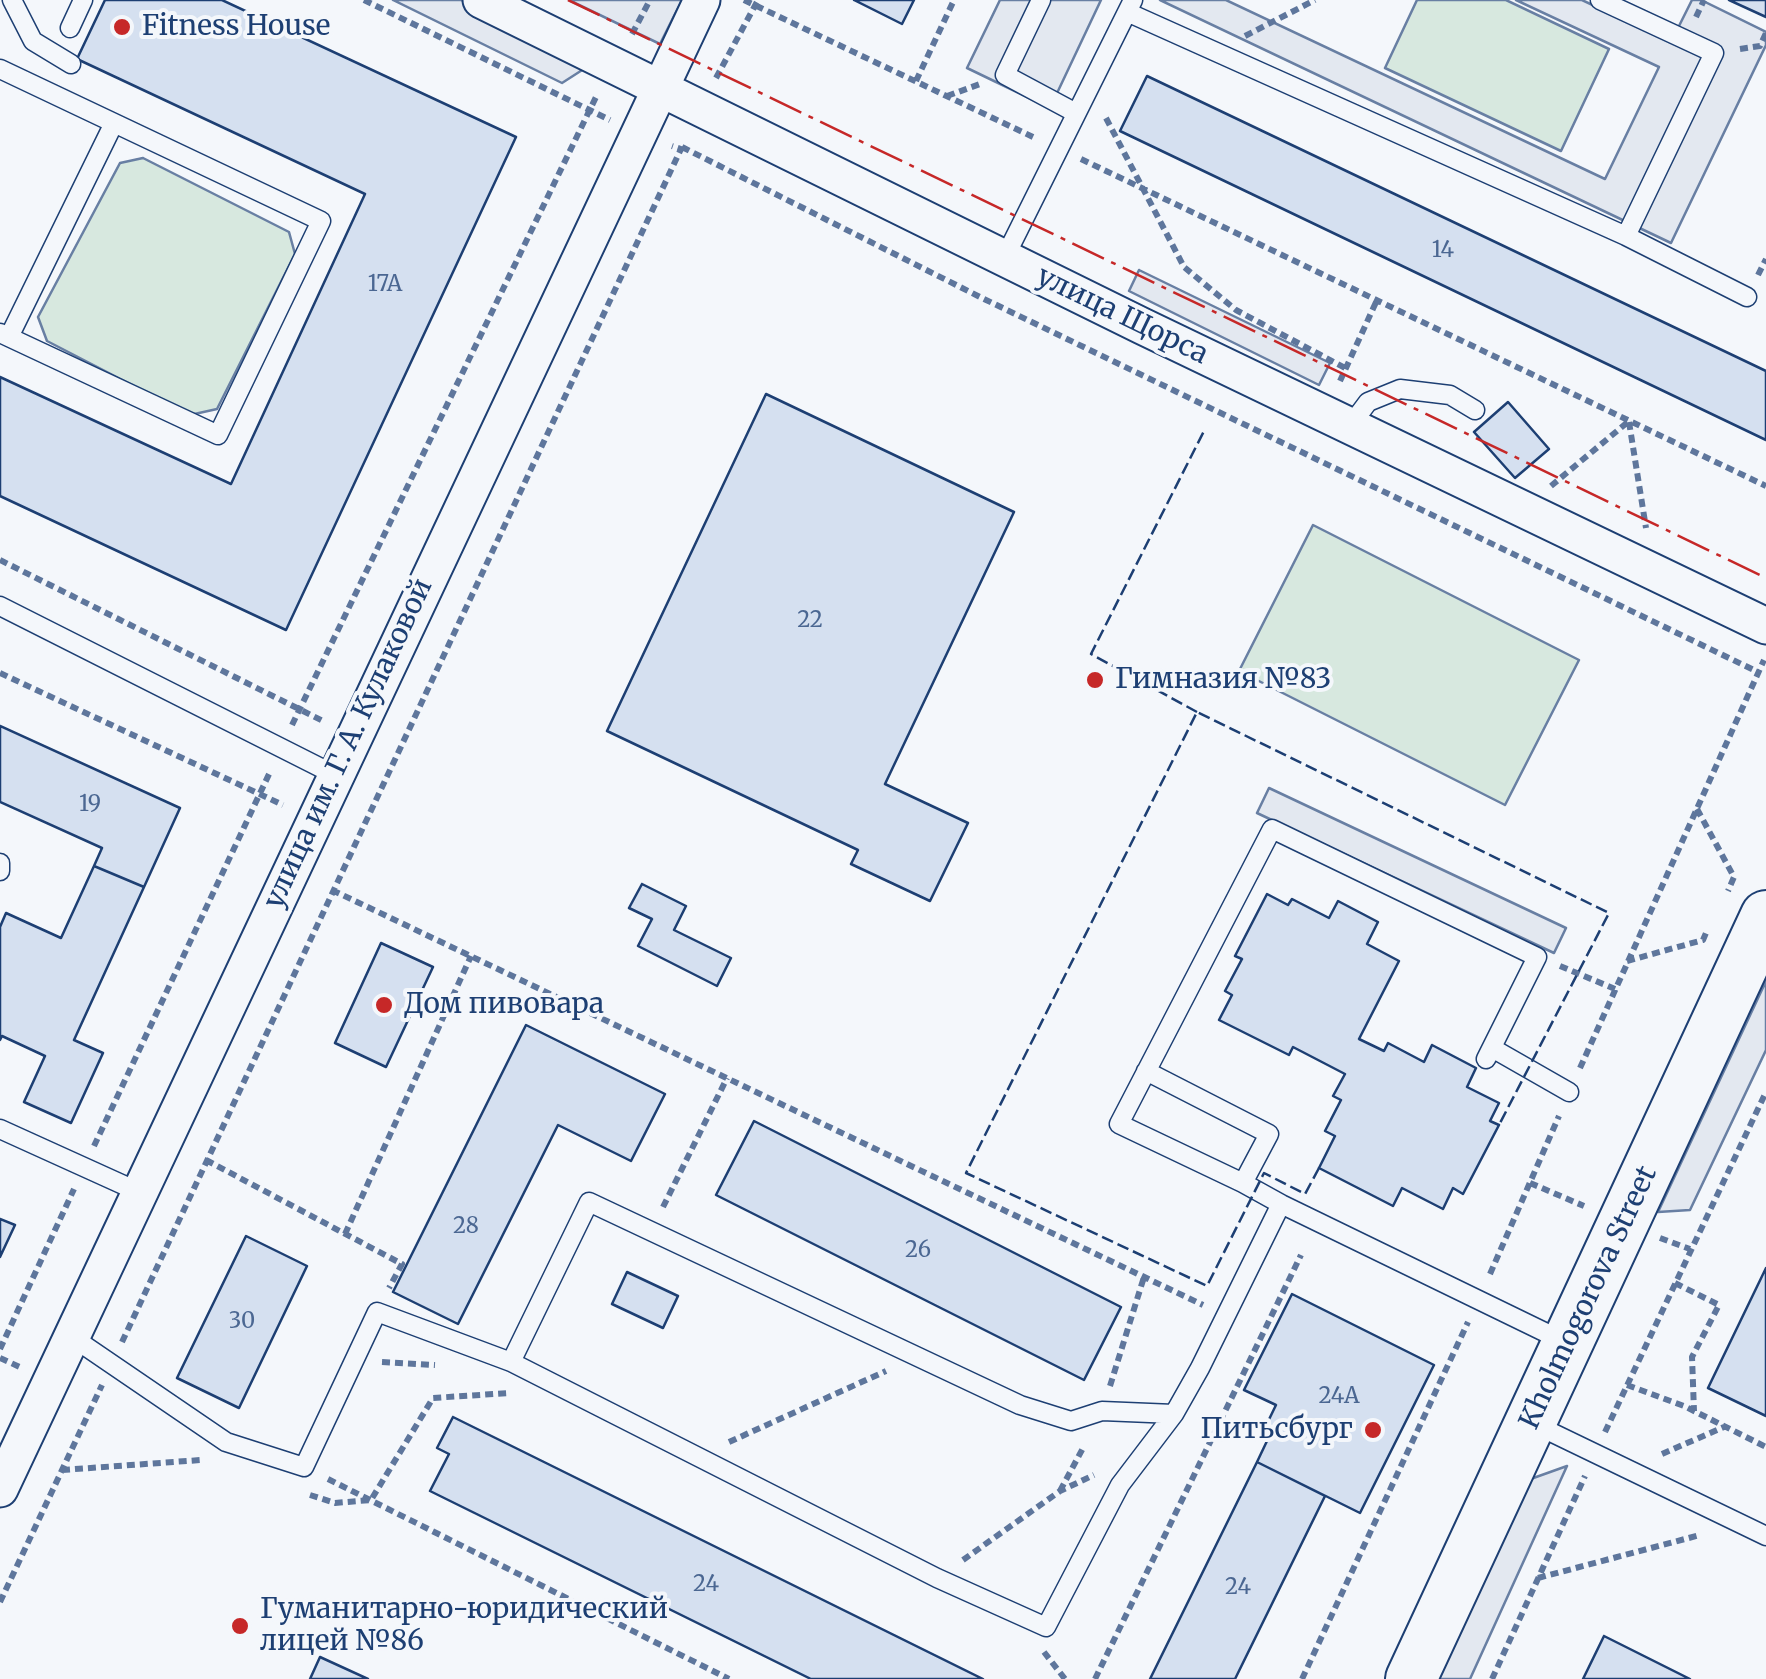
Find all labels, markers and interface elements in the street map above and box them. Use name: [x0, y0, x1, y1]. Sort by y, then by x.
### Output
place label: Fitness House: [142, 10, 330, 44]
marker: Fitness House: [111, 16, 133, 38]
house number: 14: [1432, 238, 1454, 264]
street label: улица Щорса: [1031, 260, 1213, 372]
house number: 17А: [368, 272, 402, 298]
street label: улица им. Г. А. Кулаковой: [258, 574, 440, 914]
house number: 22: [797, 608, 823, 634]
place label: Гимназия №83: [1115, 663, 1331, 697]
marker: Гимназия №83: [1084, 669, 1106, 691]
house number: 19: [79, 792, 101, 818]
place label: Дом пивовара: [404, 988, 604, 1022]
marker: Дом пивовара: [373, 994, 395, 1016]
street label: Kholmogorova Street: [1513, 1161, 1665, 1435]
house number: 28: [453, 1214, 479, 1240]
house number: 26: [905, 1238, 931, 1264]
house number: 30: [229, 1309, 255, 1335]
house number: 24А: [1318, 1384, 1360, 1410]
place label: Питьсбург: [1200, 1413, 1353, 1447]
marker: Питьсбург: [1362, 1419, 1384, 1441]
house number: 24: [693, 1572, 719, 1598]
house number: 24: [1225, 1575, 1251, 1601]
place label: Гуманитарно-юридический лицей №86: [260, 1593, 668, 1659]
marker: Гуманитарно-юридический лицей №86: [229, 1615, 251, 1637]

